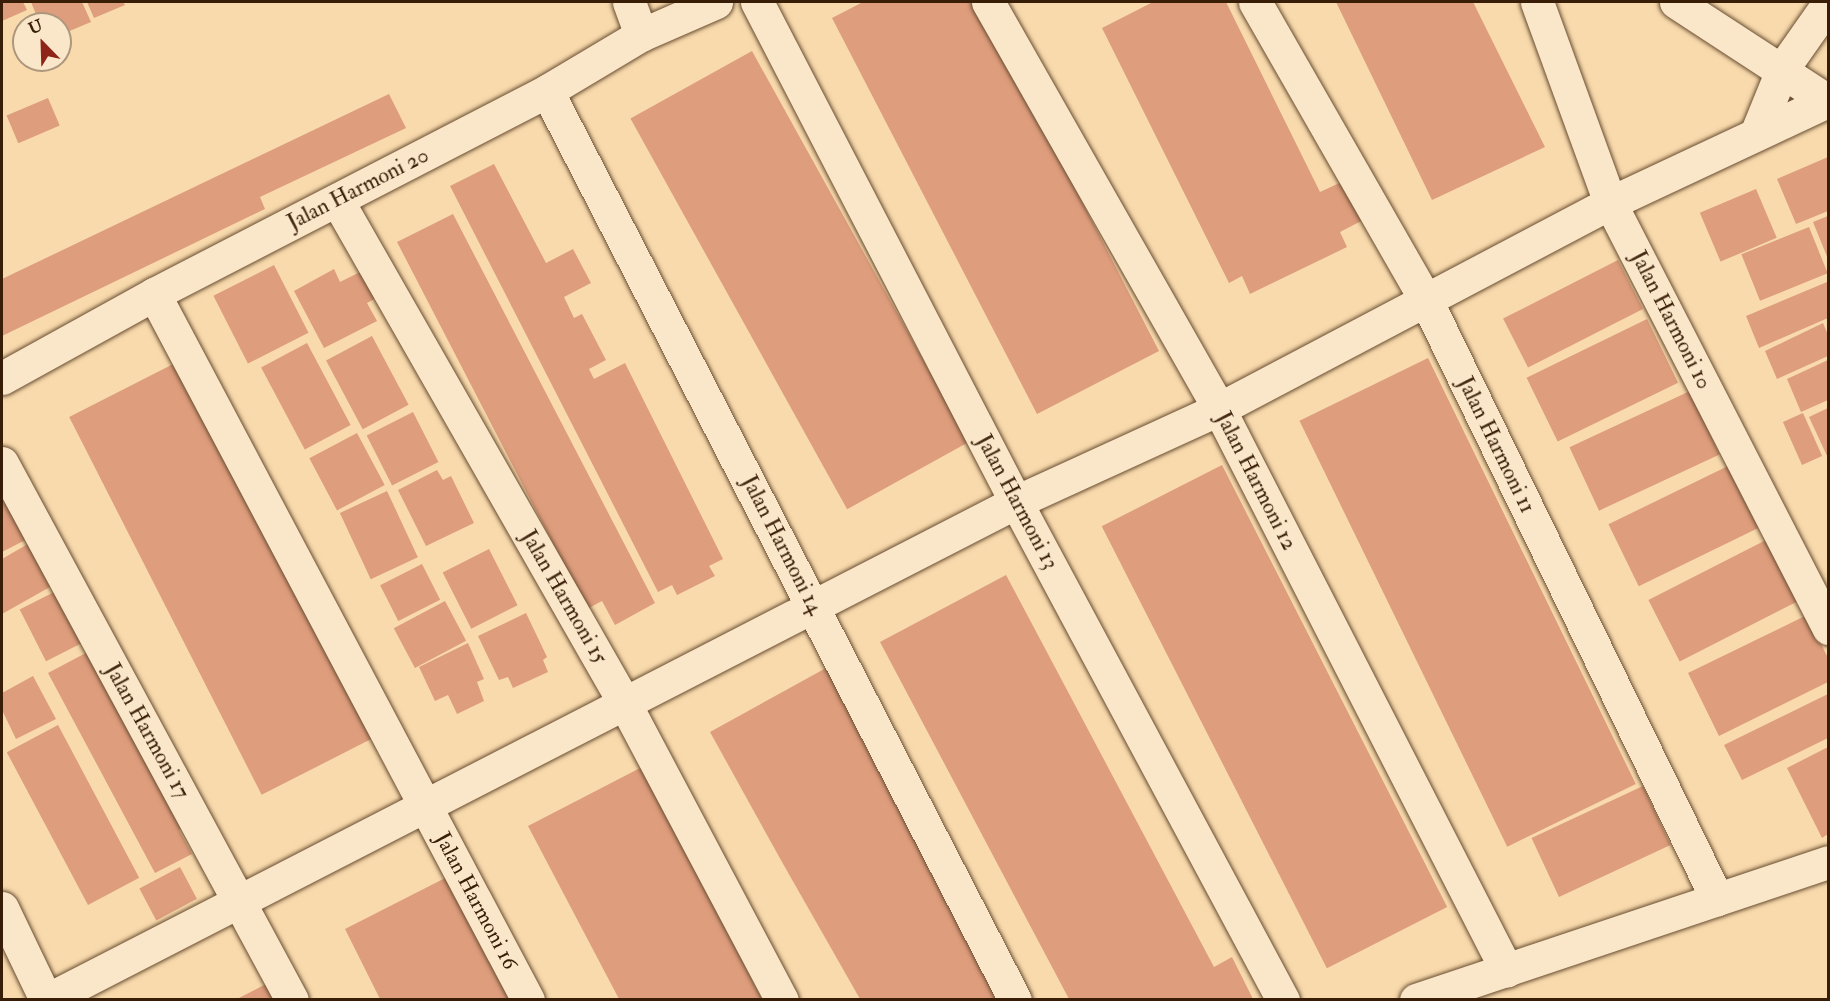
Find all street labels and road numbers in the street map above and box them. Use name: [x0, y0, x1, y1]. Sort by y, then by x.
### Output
street label: Jalan Harmoni 20: [283, 142, 433, 236]
street label: Jalan Harmoni 10: [1625, 246, 1717, 394]
street label: Jalan Harmoni 11: [1452, 372, 1540, 518]
street label: Jalan Harmoni 12: [1210, 407, 1302, 555]
street label: Jalan Harmoni 13: [970, 430, 1064, 574]
street label: Jalan Harmoni 14: [736, 471, 828, 619]
street label: Jalan Harmoni 15: [515, 525, 613, 669]
street label: Jalan Harmoni 17: [99, 659, 195, 803]
street label: Jalan Harmoni 16: [429, 828, 523, 974]

